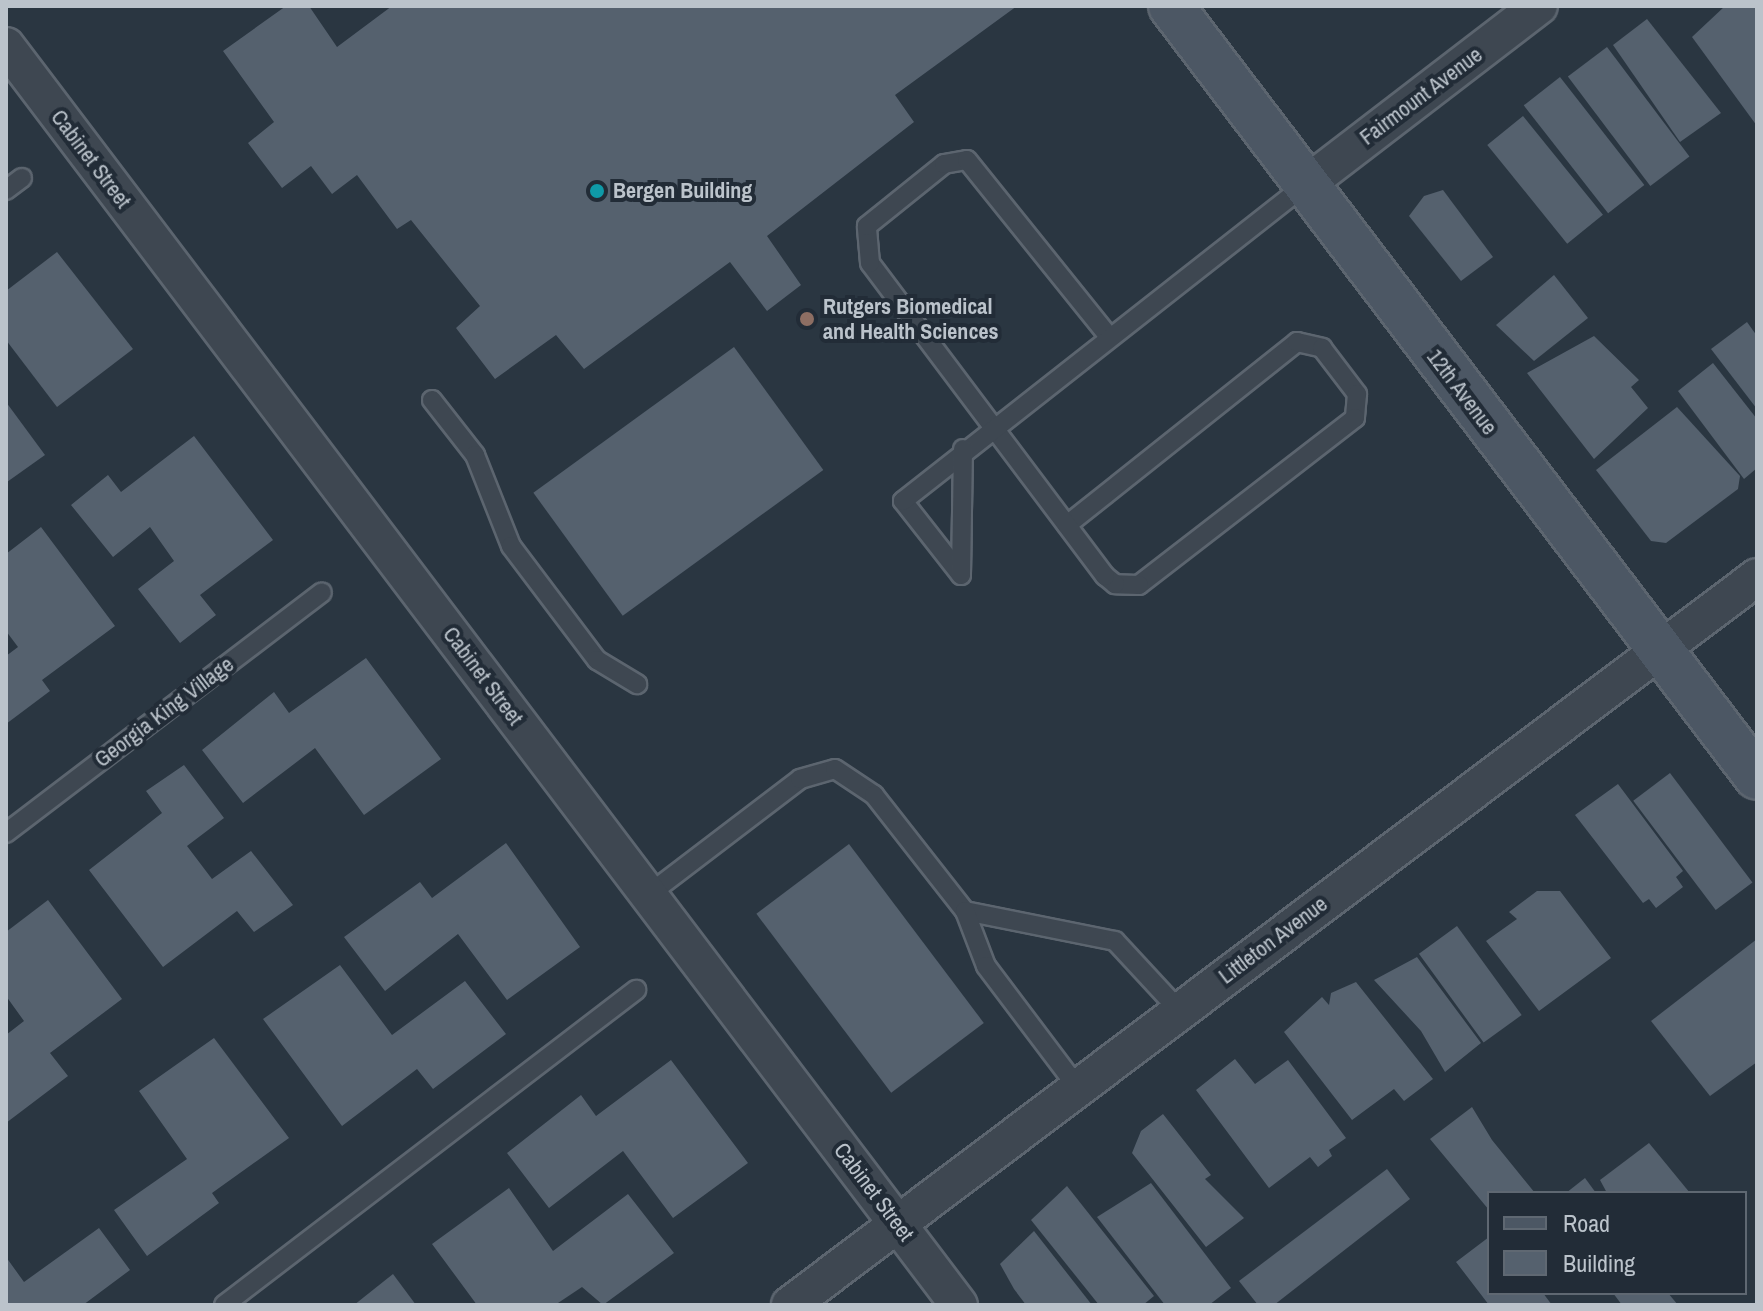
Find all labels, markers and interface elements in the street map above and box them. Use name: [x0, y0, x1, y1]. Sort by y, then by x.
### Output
street label: Fairmount Avenue: [1354, 41, 1488, 151]
street label: Cabinet Street: [45, 105, 137, 213]
place label: Bergen Building: [613, 178, 752, 204]
marker: Bergen Building: [588, 182, 606, 200]
place label: Rutgers Biomedical and Health Sciences: [823, 293, 998, 344]
marker: Rutgers Biomedical and Health Sciences: [798, 310, 816, 328]
street label: 12th Avenue: [1421, 344, 1503, 440]
street label: Cabinet Street: [437, 622, 529, 730]
street label: Georgia King Village: [89, 651, 239, 773]
street label: Littleton Avenue: [1213, 890, 1333, 990]
street label: Cabinet Street: [828, 1138, 920, 1246]
legend: [1487, 1191, 1747, 1295]
text: Road: [1563, 1207, 1610, 1239]
text: Building: [1563, 1247, 1635, 1279]

